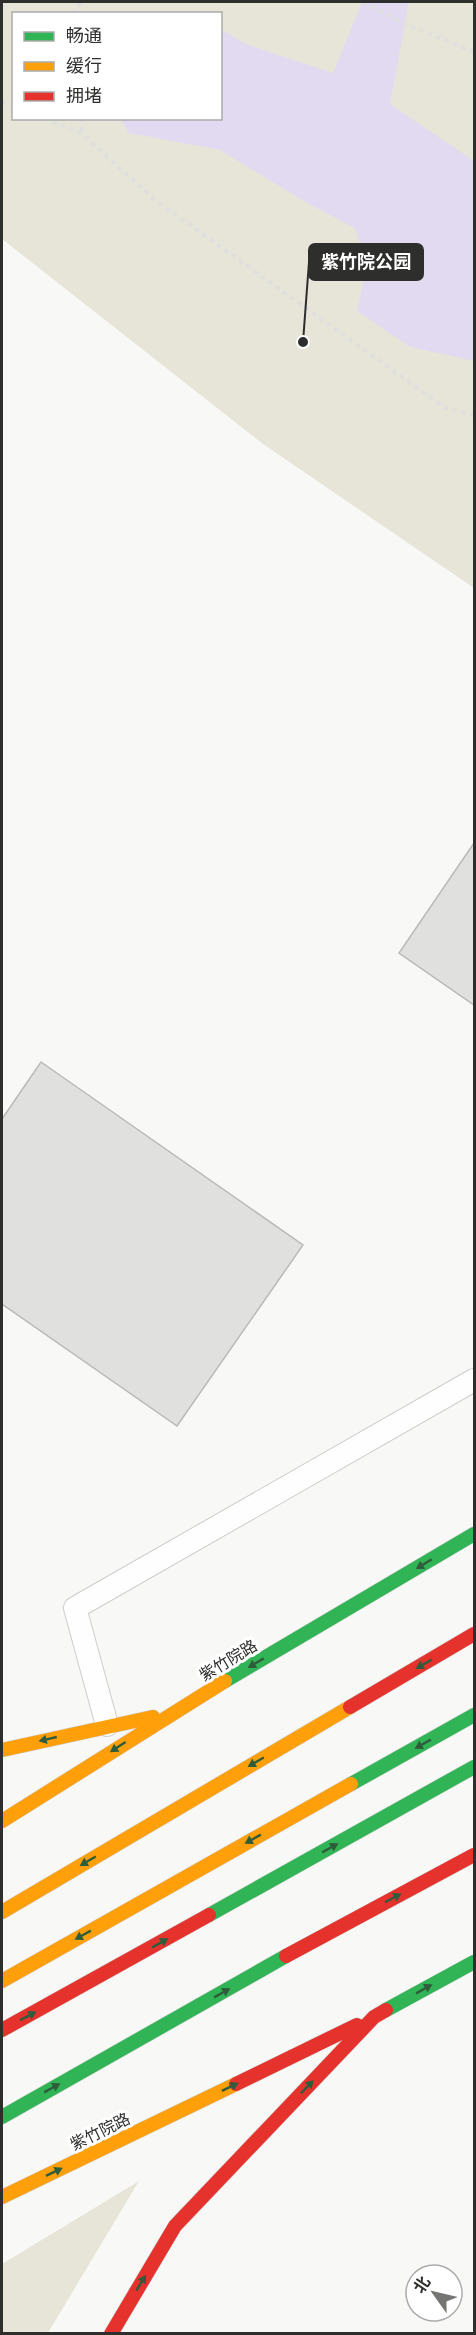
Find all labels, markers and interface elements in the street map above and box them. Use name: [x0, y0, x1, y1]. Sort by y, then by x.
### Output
legend: [12, 12, 222, 120]
text: 畅通: [66, 25, 102, 46]
text: 缓行: [66, 55, 102, 76]
text: 拥堵: [66, 85, 102, 106]
callout: 紫竹院公园: [309, 244, 423, 280]
text: 紫竹院公园: [321, 251, 411, 272]
one-way arrow: [416, 1558, 432, 1569]
street label: 紫竹院路: [196, 1636, 261, 1685]
one-way arrow: [248, 1657, 264, 1668]
one-way arrow: [416, 1658, 432, 1669]
one-way arrow: [39, 1735, 57, 1745]
one-way arrow: [415, 1739, 432, 1749]
one-way arrow: [110, 1741, 126, 1752]
one-way arrow: [248, 1757, 264, 1768]
one-way arrow: [245, 1834, 262, 1844]
one-way arrow: [322, 1843, 339, 1853]
one-way arrow: [79, 1856, 96, 1866]
one-way arrow: [385, 1893, 402, 1903]
one-way arrow: [74, 1930, 91, 1940]
one-way arrow: [152, 1938, 169, 1948]
one-way arrow: [416, 1984, 433, 1994]
one-way arrow: [214, 1987, 230, 1998]
one-way arrow: [20, 2011, 37, 2021]
one-way arrow: [300, 2080, 314, 2095]
one-way arrow: [221, 2082, 238, 2091]
one-way arrow: [44, 2084, 61, 2094]
street label: 紫竹院路: [67, 2109, 133, 2154]
one-way arrow: [46, 2167, 63, 2176]
north arrow: [404, 2263, 464, 2323]
text: 北: [410, 2273, 434, 2297]
one-way arrow: [136, 2274, 146, 2291]

